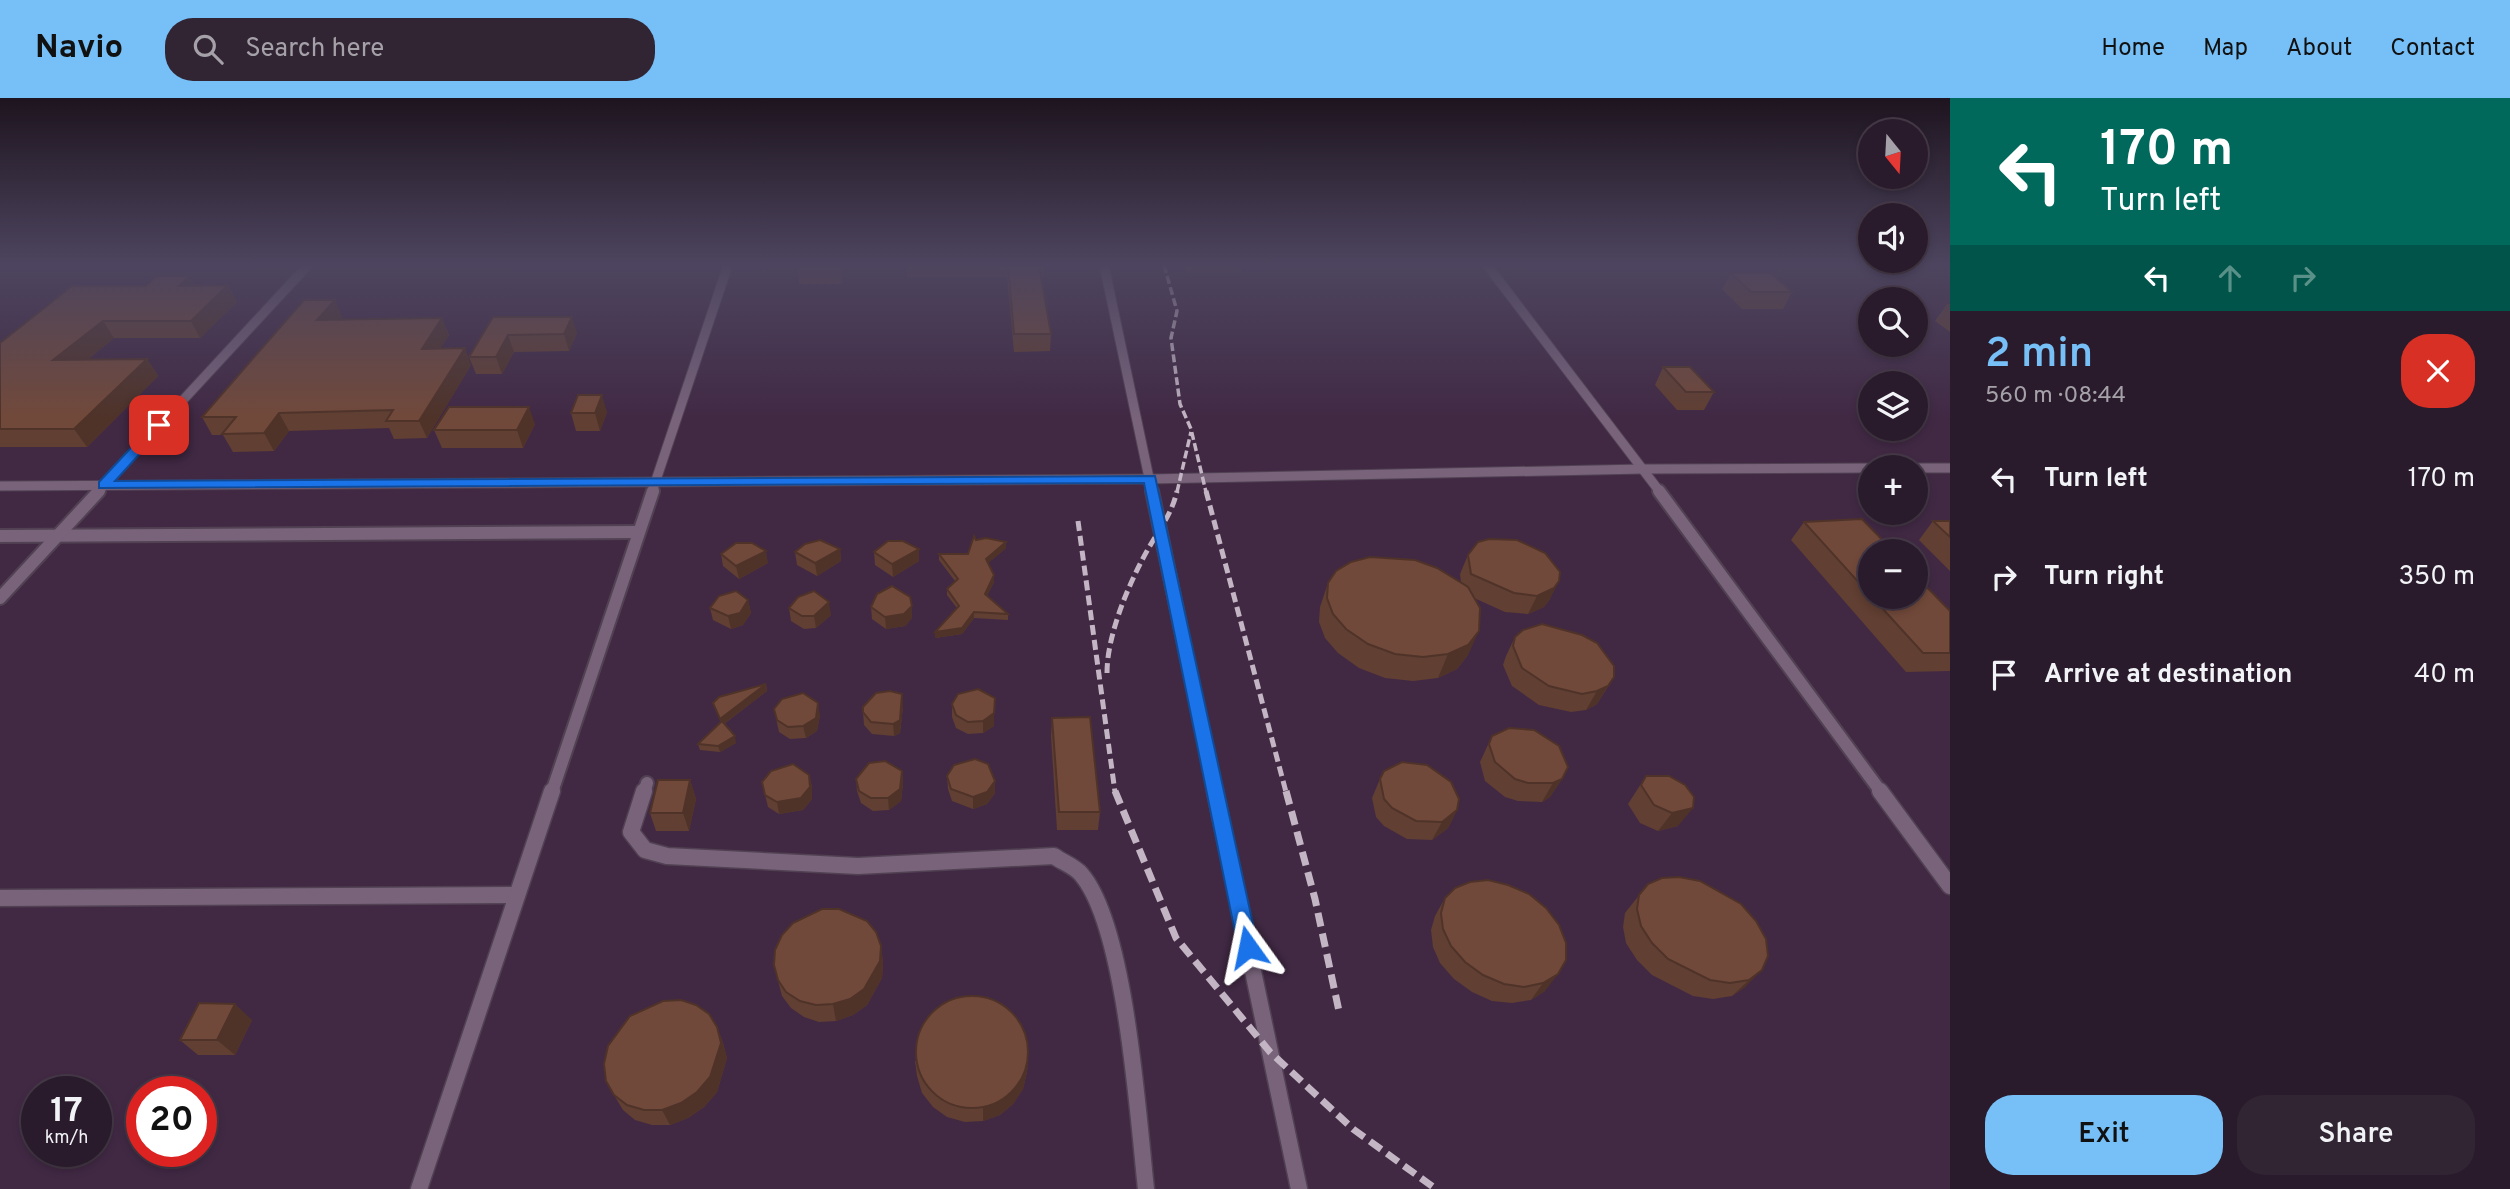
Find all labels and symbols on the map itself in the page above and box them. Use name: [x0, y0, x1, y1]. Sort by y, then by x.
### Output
north arrow: [1858, 119, 1928, 189]
pin: [129, 395, 189, 455]
position arrow: [1211, 910, 1285, 984]
speed limit sign: 20: [126, 1076, 217, 1167]

